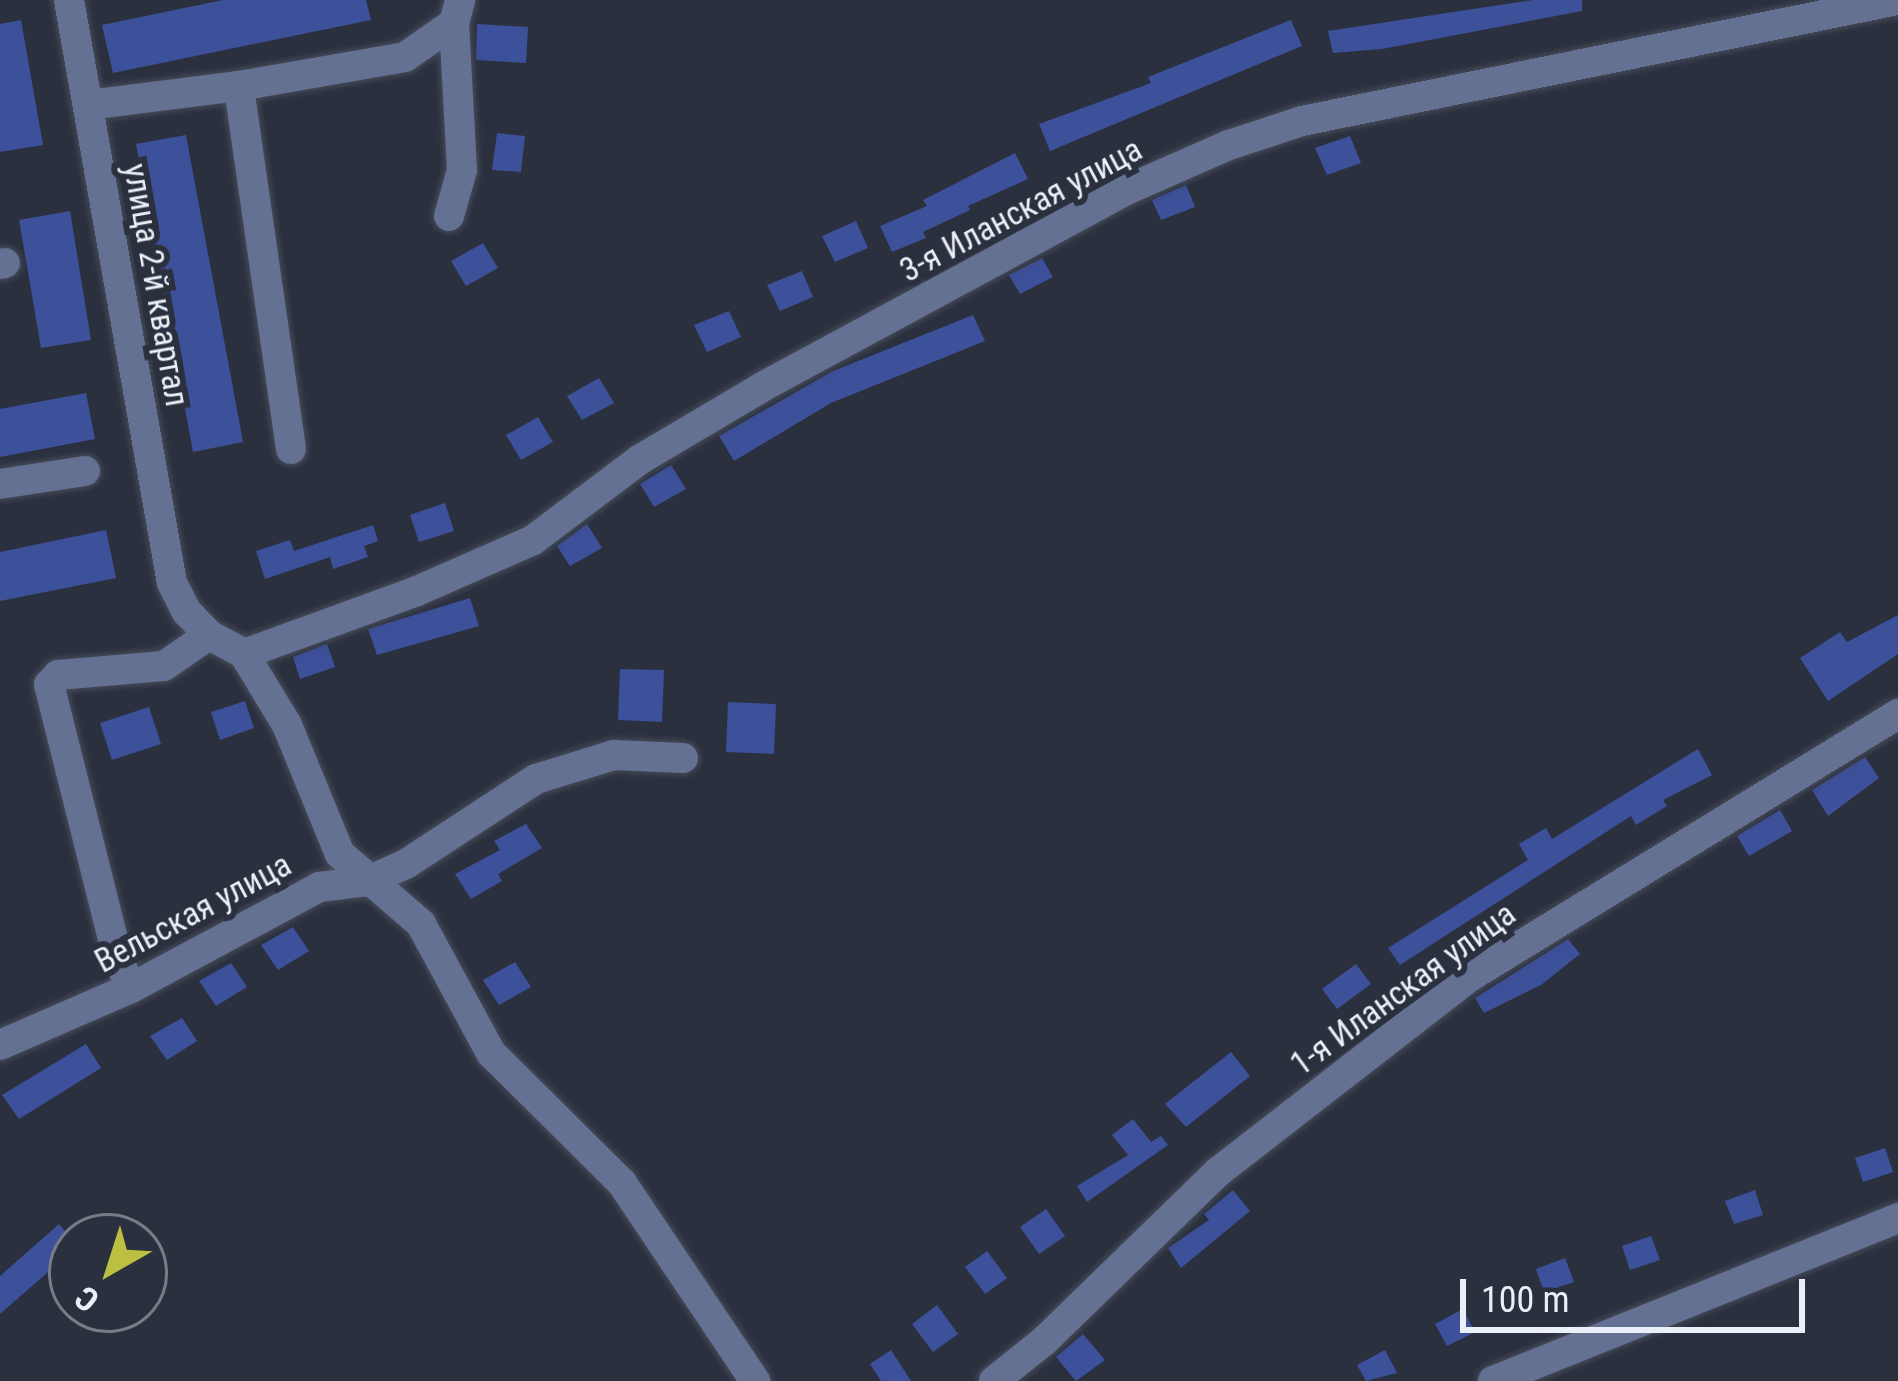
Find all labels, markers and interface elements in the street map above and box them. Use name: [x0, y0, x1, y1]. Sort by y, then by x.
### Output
street label: 3-я Иланская улица: [893, 130, 1149, 290]
street label: улица 2-й квартал: [115, 160, 197, 410]
street label: Вельская улица: [88, 845, 298, 981]
street label: 1-я Иланская улица: [1283, 894, 1523, 1084]
north arrow: [48, 1213, 168, 1333]
scale bar: [1466, 1255, 1811, 1329]
text: С: [67, 1278, 106, 1320]
text: 100 m: [1481, 1279, 1570, 1321]

